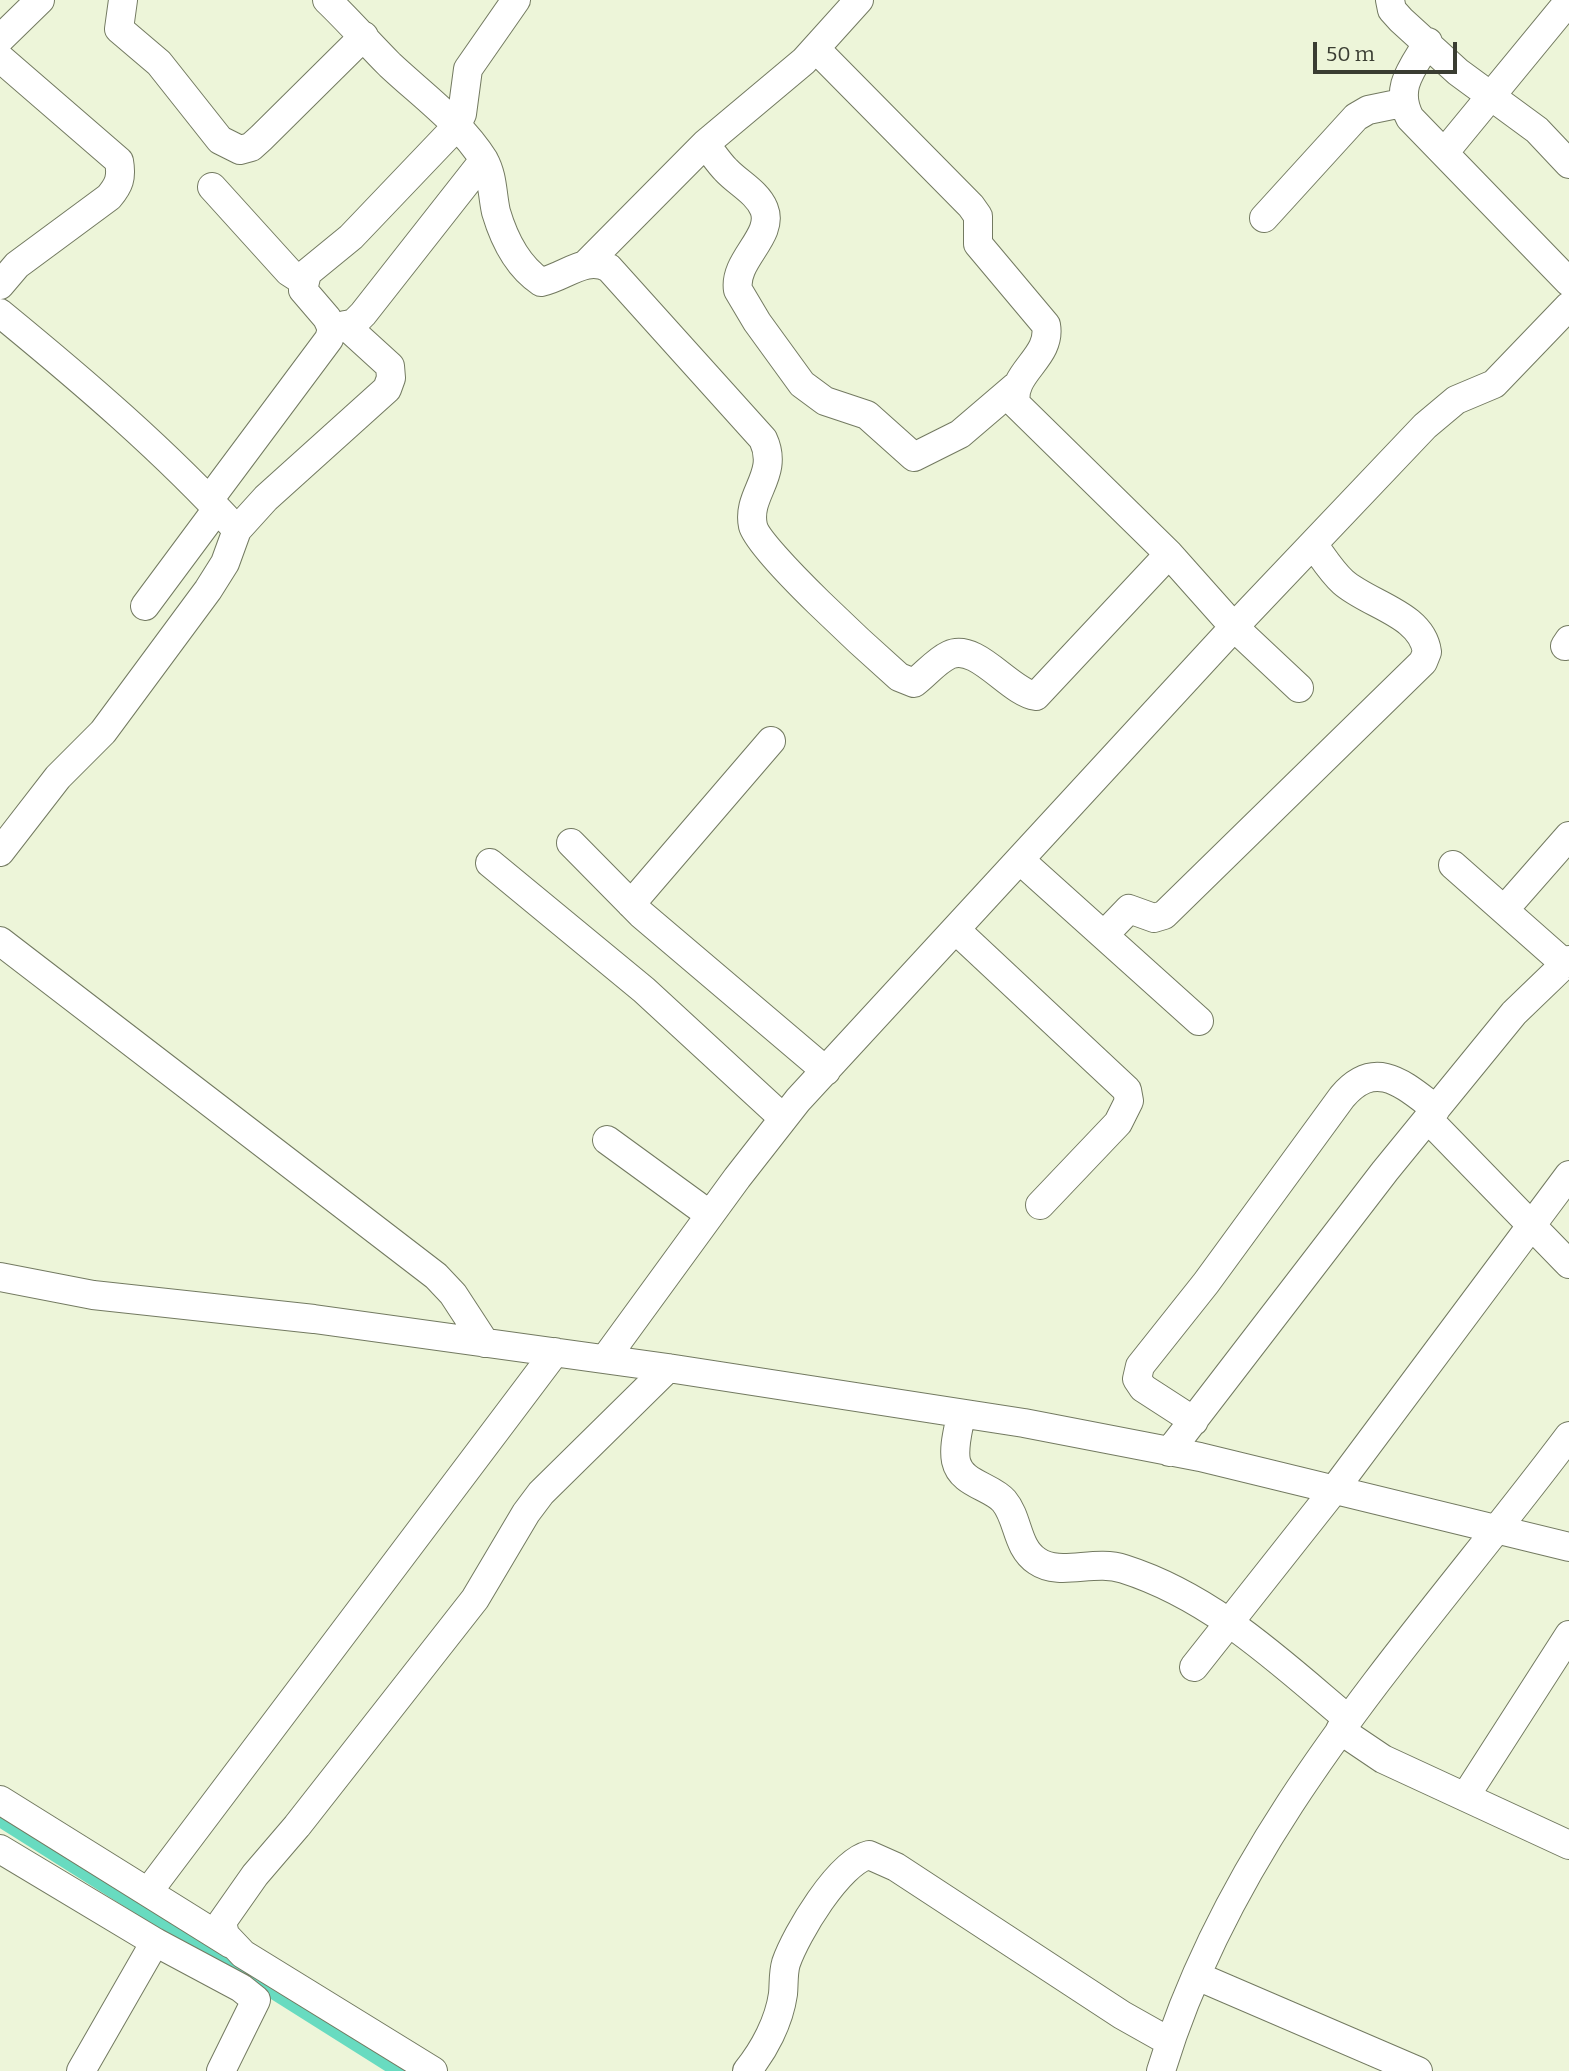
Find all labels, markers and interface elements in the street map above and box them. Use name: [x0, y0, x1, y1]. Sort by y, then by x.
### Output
scale bar: [1317, 28, 1460, 72]
text: 50 m: [1326, 41, 1375, 67]

